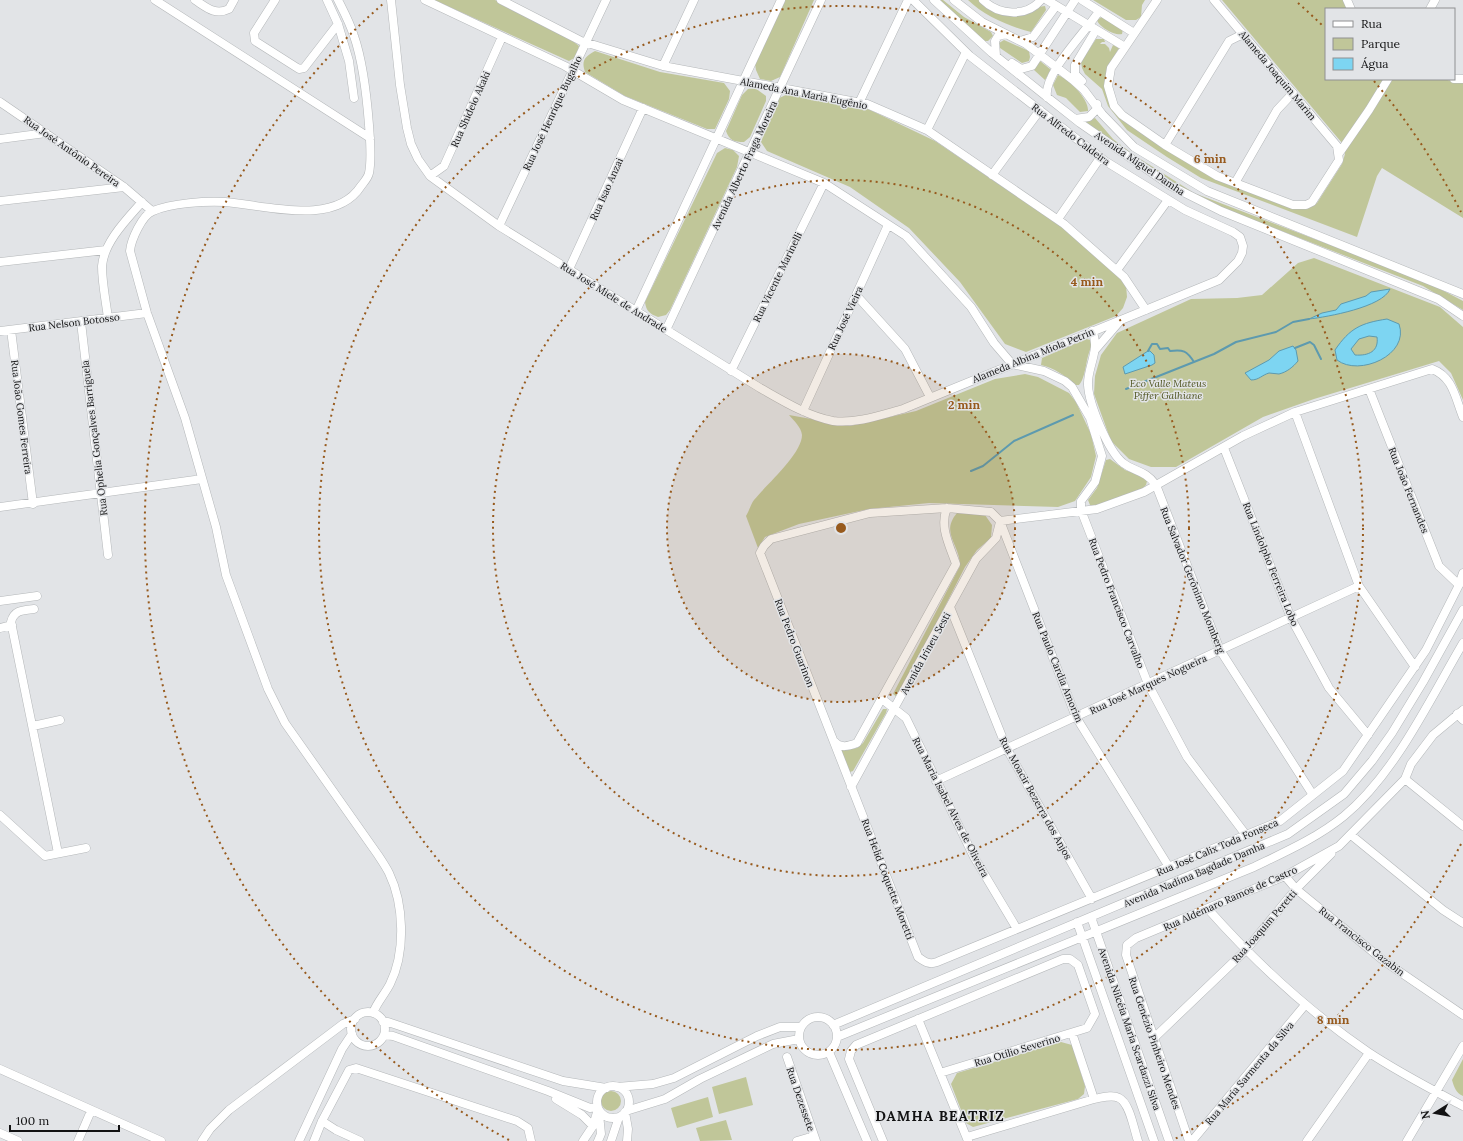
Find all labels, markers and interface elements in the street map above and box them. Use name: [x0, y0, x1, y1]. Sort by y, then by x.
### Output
legend: [1325, 8, 1455, 80]
text: Rua: [1361, 16, 1382, 31]
street label: Alameda Joaquim Marim: [1236, 27, 1319, 123]
text: Parque: [1361, 36, 1401, 51]
street label: Rua José Henrique Bugalho: [520, 53, 585, 173]
text: Água: [1360, 56, 1389, 71]
street label: Rua Shideio Akaki: [448, 69, 493, 149]
street label: Alameda Ana Maria Eugênio: [738, 75, 869, 112]
street label: Avenida Alberto Fraga Moreira: [708, 99, 780, 233]
street label: Rua Alfredo Caldeira: [1029, 101, 1113, 168]
street label: Rua José Antônio Pereira: [21, 113, 122, 190]
street label: Avenida Miguel Damha: [1091, 128, 1187, 198]
text: 6 min: [1194, 151, 1227, 166]
street label: Rua Isao Anzai: [587, 156, 626, 222]
street label: Rua Vicente Marinelli: [750, 230, 805, 325]
street label: Rua José Miele de Andrade: [558, 259, 670, 336]
text: 4 min: [1071, 274, 1104, 289]
street label: Rua José Vieira: [825, 284, 866, 352]
street label: Rua Nelson Botosso: [28, 310, 121, 335]
street label: Alameda Albina Miola Petrin: [969, 325, 1096, 386]
street label: Rua João Gomes Ferreira: [8, 359, 35, 475]
street label: Rua Ophelia Gonçalves Barriguela: [78, 359, 110, 516]
park label: Eco Valle Mateus Piffer Galhiane: [1130, 377, 1206, 402]
text: 2 min: [948, 397, 980, 412]
street label: Rua João Fernandes: [1385, 445, 1432, 535]
street label: Rua Lindolpho Ferreira Lobo: [1240, 500, 1301, 628]
street label: Rua Salvador Gerônimo Momberg: [1157, 505, 1228, 656]
centre of rings: [834, 521, 848, 535]
street label: Rua Pedro Francisco Carvalho: [1086, 536, 1148, 670]
street label: Rua Pedro Guarinon: [772, 597, 817, 689]
street label: Avenida Irineu Sesti: [897, 610, 954, 698]
street label: Rua Paulo Cardia Amorim: [1029, 610, 1086, 725]
street label: Rua José Marques Nogueira: [1088, 652, 1209, 717]
street label: Rua Maria Isabel Alves de Oliveira: [909, 735, 992, 880]
street label: Rua Moacir Bezerra dos Anjos: [996, 735, 1075, 862]
street label: Rua José Calix Toda Fonseca: [1154, 816, 1280, 879]
street label: Rua Helid Coquette Moretti: [858, 817, 917, 942]
street label: Avenida Nadima Bagdade Damha: [1121, 839, 1267, 911]
street label: Rua Aldemaro Ramos de Castro: [1161, 863, 1299, 934]
street label: Rua Joaquim Peretti: [1229, 887, 1300, 965]
street label: Rua Francisco Gazabin: [1316, 904, 1407, 979]
street label: Avenida Nilcéia Maria Scardazzi Silva: [1095, 945, 1164, 1112]
street label: Rua Genézio Pinheiro Mendes: [1126, 975, 1183, 1112]
text: 8 min: [1317, 1012, 1350, 1027]
street label: Rua Maria Sarmenta da Silva: [1202, 1019, 1297, 1128]
street label: Rua Otílio Severino: [973, 1031, 1062, 1070]
street label: Rua Dezessete: [783, 1065, 818, 1134]
north arrow: [1415, 1093, 1455, 1133]
scale bar: [10, 1107, 119, 1133]
district label: DAMHA BEATRIZ: [875, 1107, 1005, 1125]
text: N: [1417, 1109, 1433, 1120]
text: 100 m: [16, 1113, 49, 1128]

